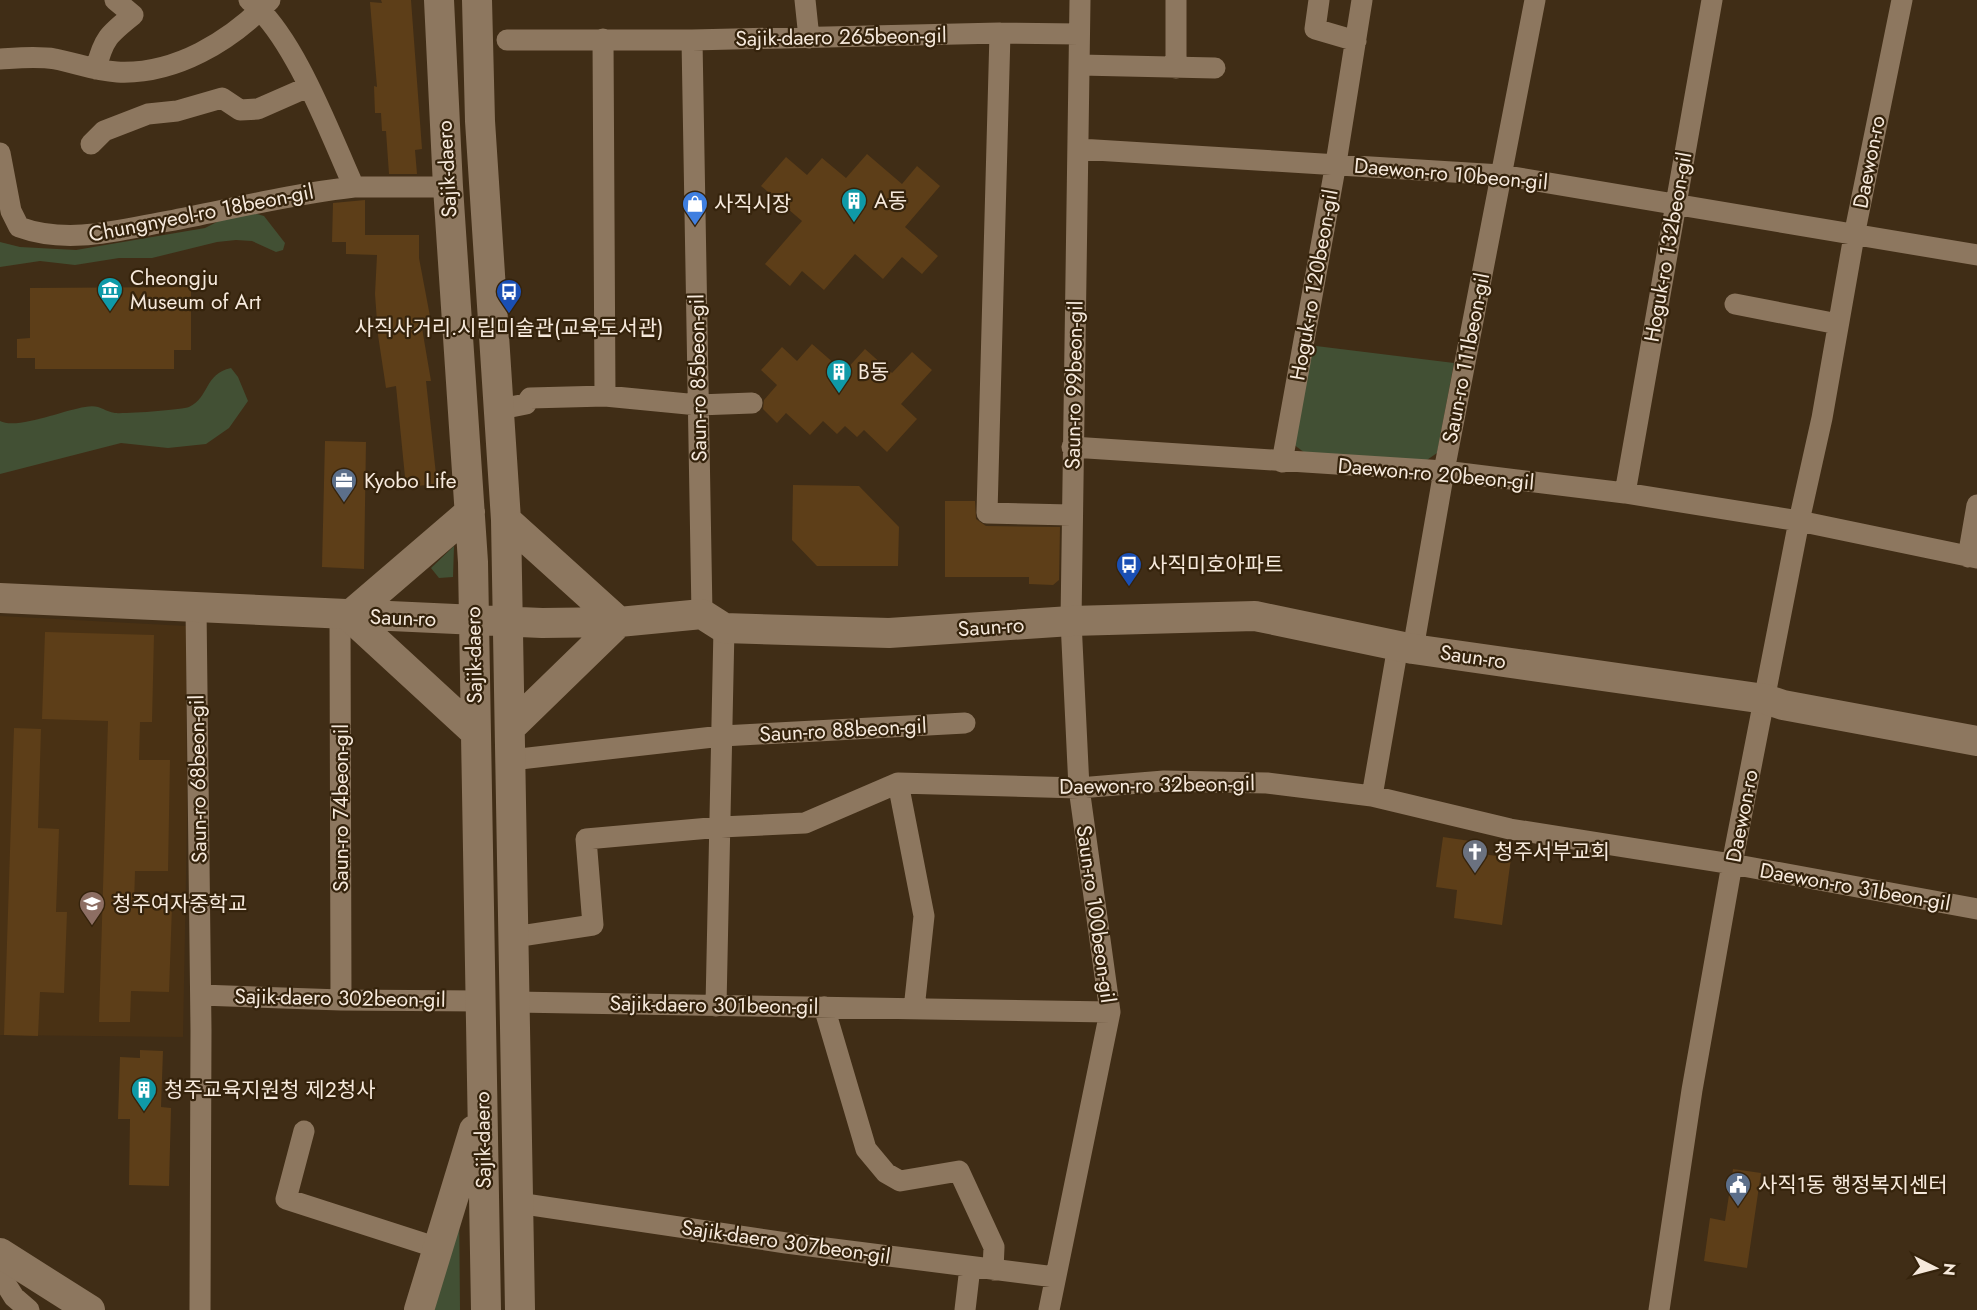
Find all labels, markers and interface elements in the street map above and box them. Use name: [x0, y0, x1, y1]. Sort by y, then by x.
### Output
street label: Sajik-daero 265beon-gil: [735, 20, 947, 54]
street label: Daewon-ro: [1845, 113, 1893, 211]
street label: Sajik-daero: [429, 120, 465, 218]
street label: Hoguk-ro 132beon-gil: [1637, 150, 1699, 344]
street label: Daewon-ro 10beon-gil: [1353, 151, 1549, 197]
street label: Chungnyeol-ro 18beon-gil: [86, 176, 316, 250]
building icon: A동: [839, 186, 869, 224]
place label: A동: [874, 186, 907, 216]
street label: Hoguk-ro 120beon-gil: [1282, 187, 1346, 383]
shop icon: 사직시장: [680, 189, 710, 227]
place label: 사직시장: [714, 189, 791, 219]
place label: Cheongju Museum of Art: [130, 263, 261, 317]
street label: Saun-ro 111beon-gil: [1435, 270, 1497, 446]
museum icon: Cheongju Museum of Art: [95, 275, 125, 313]
bus stop icon: 사직사거리.시립미술관(교육도서관): [494, 277, 524, 315]
street label: Saun-ro 85beon-gil: [682, 294, 714, 462]
street label: Saun-ro 99beon-gil: [1058, 300, 1090, 470]
place label: 사직사거리.시립미술관(교육도서관): [354, 313, 664, 343]
building icon: B동: [824, 357, 854, 395]
place label: B동: [858, 357, 889, 387]
street label: Daewon-ro 20beon-gil: [1337, 450, 1535, 498]
office icon: Kyobo Life: [329, 466, 359, 504]
place label: Kyobo Life: [364, 466, 457, 496]
bus stop icon: 사직미호아파트: [1114, 550, 1144, 588]
place label: 사직미호아파트: [1148, 550, 1283, 580]
street label: Saun-ro: [369, 602, 437, 634]
street label: Sajik-daero: [458, 606, 490, 704]
street label: Saun-ro: [957, 610, 1025, 644]
street label: Saun-ro: [1438, 638, 1508, 676]
street label: Saun-ro 68beon-gil: [182, 695, 214, 863]
street label: Saun-ro 88beon-gil: [759, 711, 927, 749]
street label: Saun-ro 74beon-gil: [326, 724, 356, 892]
street label: Daewon-ro: [1718, 767, 1766, 865]
street label: Daewon-ro 32beon-gil: [1059, 768, 1255, 802]
street label: Saun-ro 100beon-gil: [1069, 823, 1123, 1005]
church icon: 청주서부교회: [1460, 837, 1490, 875]
place label: 청주서부교회: [1494, 837, 1610, 867]
street label: Daewon-ro 31beon-gil: [1757, 855, 1953, 919]
school or university icon: 청주여자중학교: [77, 889, 107, 927]
place label: 청주여자중학교: [112, 889, 247, 919]
street label: Sajik-daero 302beon-gil: [234, 981, 446, 1015]
street label: Sajik-daero 301beon-gil: [609, 988, 819, 1022]
building icon: 청주교육지원청 제2청사: [129, 1075, 159, 1113]
place label: 청주교육지원청 제2청사: [164, 1075, 375, 1105]
street label: Sajik-daero: [467, 1091, 499, 1189]
public building icon: 사직1동 행정복지센터: [1723, 1170, 1753, 1208]
place label: 사직1동 행정복지센터: [1758, 1170, 1948, 1200]
street label: Sajik-daero 307beon-gil: [680, 1212, 892, 1272]
north arrow: [1905, 1238, 1965, 1298]
text: N: [1937, 1262, 1962, 1277]

